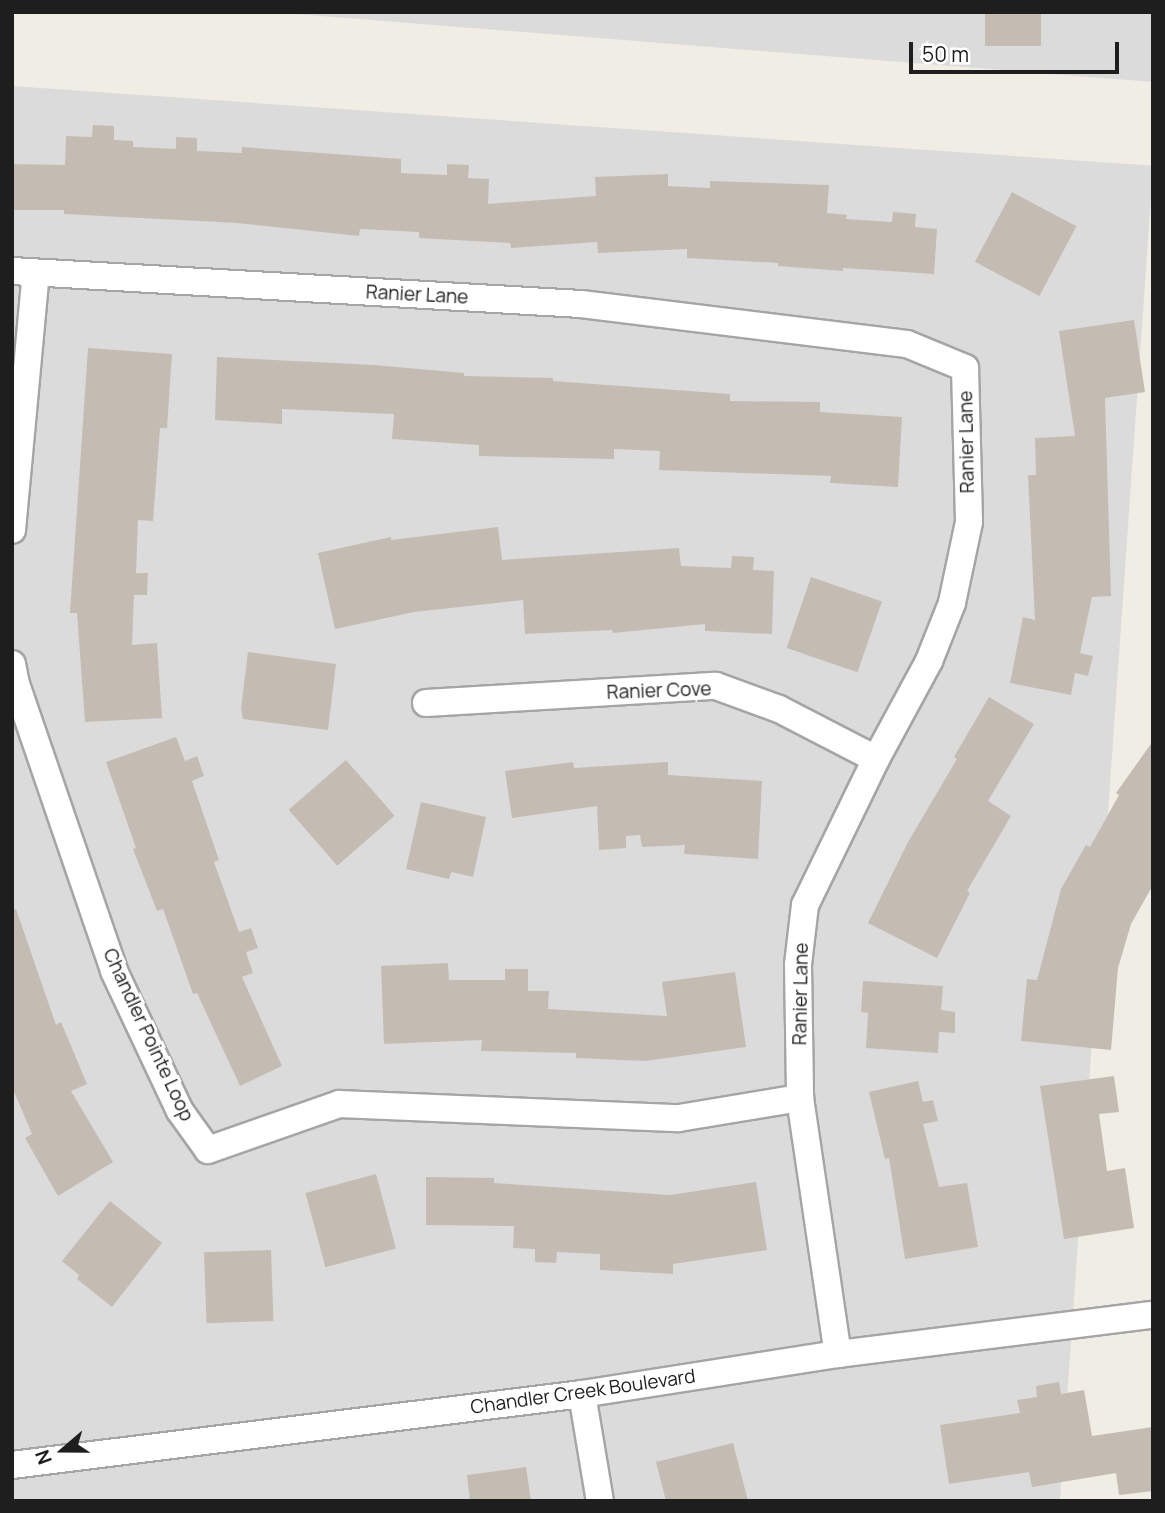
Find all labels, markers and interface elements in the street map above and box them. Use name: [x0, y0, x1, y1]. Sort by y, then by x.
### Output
scale bar: [913, 28, 1123, 72]
text: 50 m: [922, 40, 969, 68]
street label: Ranier Lane: [365, 281, 469, 309]
street label: Ranier Lane: [955, 391, 979, 493]
street label: Ranier Cove: [606, 678, 712, 704]
street label: Ranier Lane: [789, 943, 813, 1045]
street label: Chandler Pointe Loop: [98, 945, 198, 1125]
street label: Chandler Creek Boulevard: [469, 1365, 697, 1419]
north arrow: [28, 1415, 98, 1485]
text: N: [29, 1446, 58, 1468]

